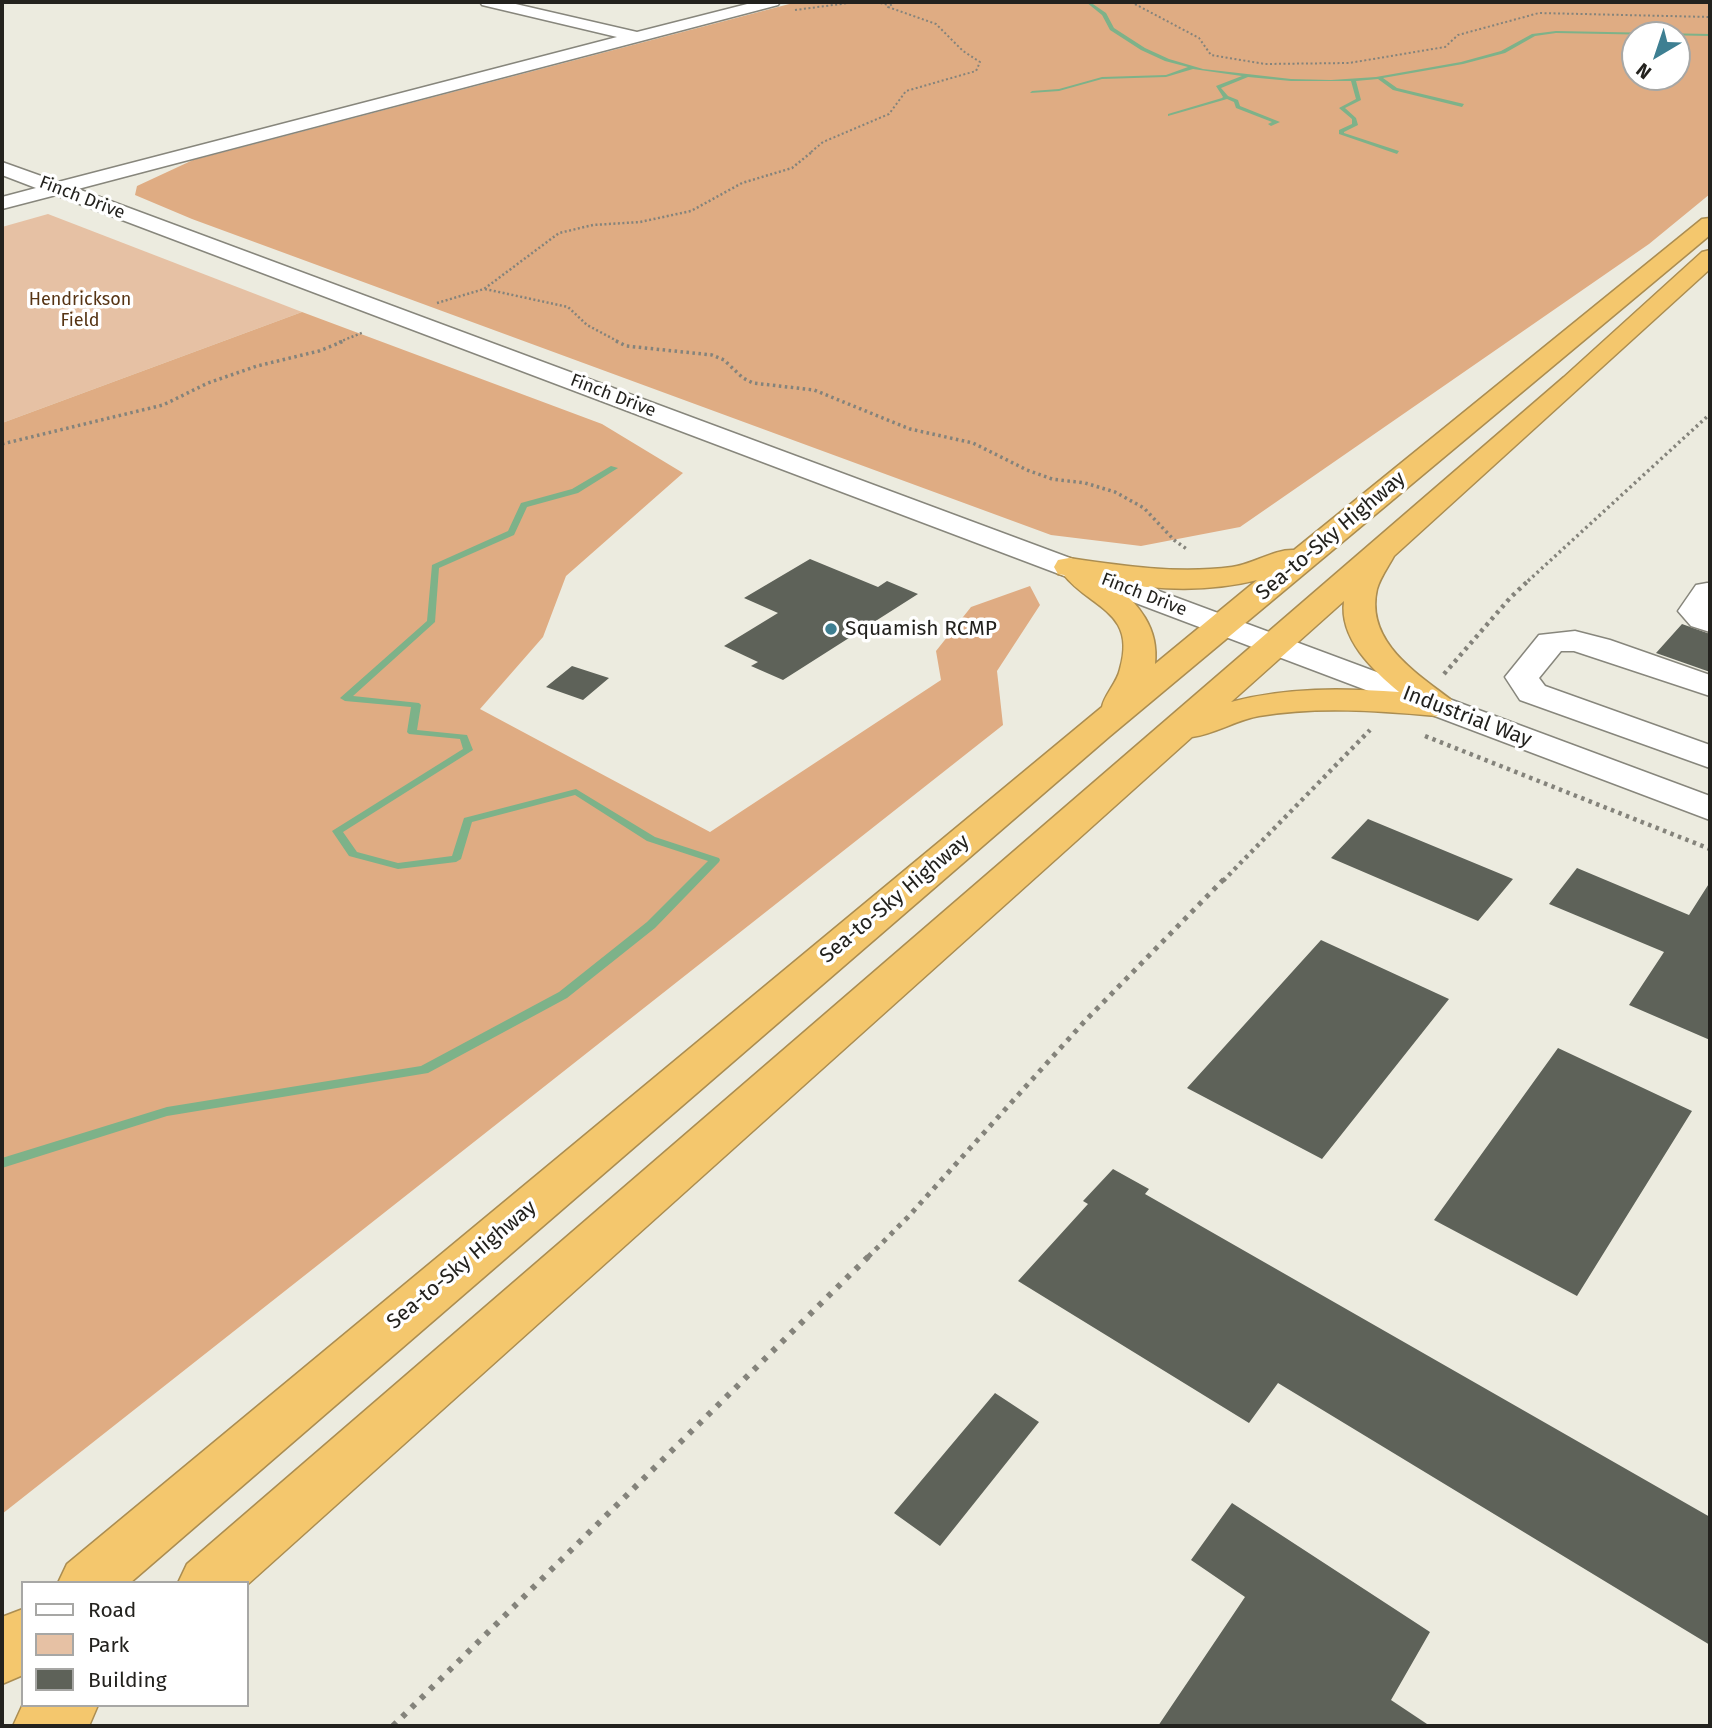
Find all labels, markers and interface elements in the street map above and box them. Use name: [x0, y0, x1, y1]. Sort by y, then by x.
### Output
north arrow: [1621, 21, 1691, 91]
text: N: [1632, 58, 1656, 84]
street label: Finch Drive: [36, 172, 128, 224]
park label: Hendrickson Field: [29, 289, 131, 332]
street label: Finch Drive: [567, 370, 659, 422]
street label: Sea-to-Sky Highway: [1251, 466, 1411, 606]
street label: Finch Drive: [1098, 569, 1190, 621]
place label: Squamish RCMP: [845, 616, 997, 642]
marker: Squamish RCMP: [823, 621, 839, 637]
street label: Industrial Way: [1399, 681, 1535, 753]
street label: Sea-to-Sky Highway: [815, 829, 975, 969]
street label: Sea-to-Sky Highway: [382, 1195, 542, 1335]
legend: [21, 1581, 248, 1707]
text: Road: [88, 1597, 136, 1623]
text: Park: [88, 1632, 129, 1658]
text: Building: [88, 1667, 167, 1693]

